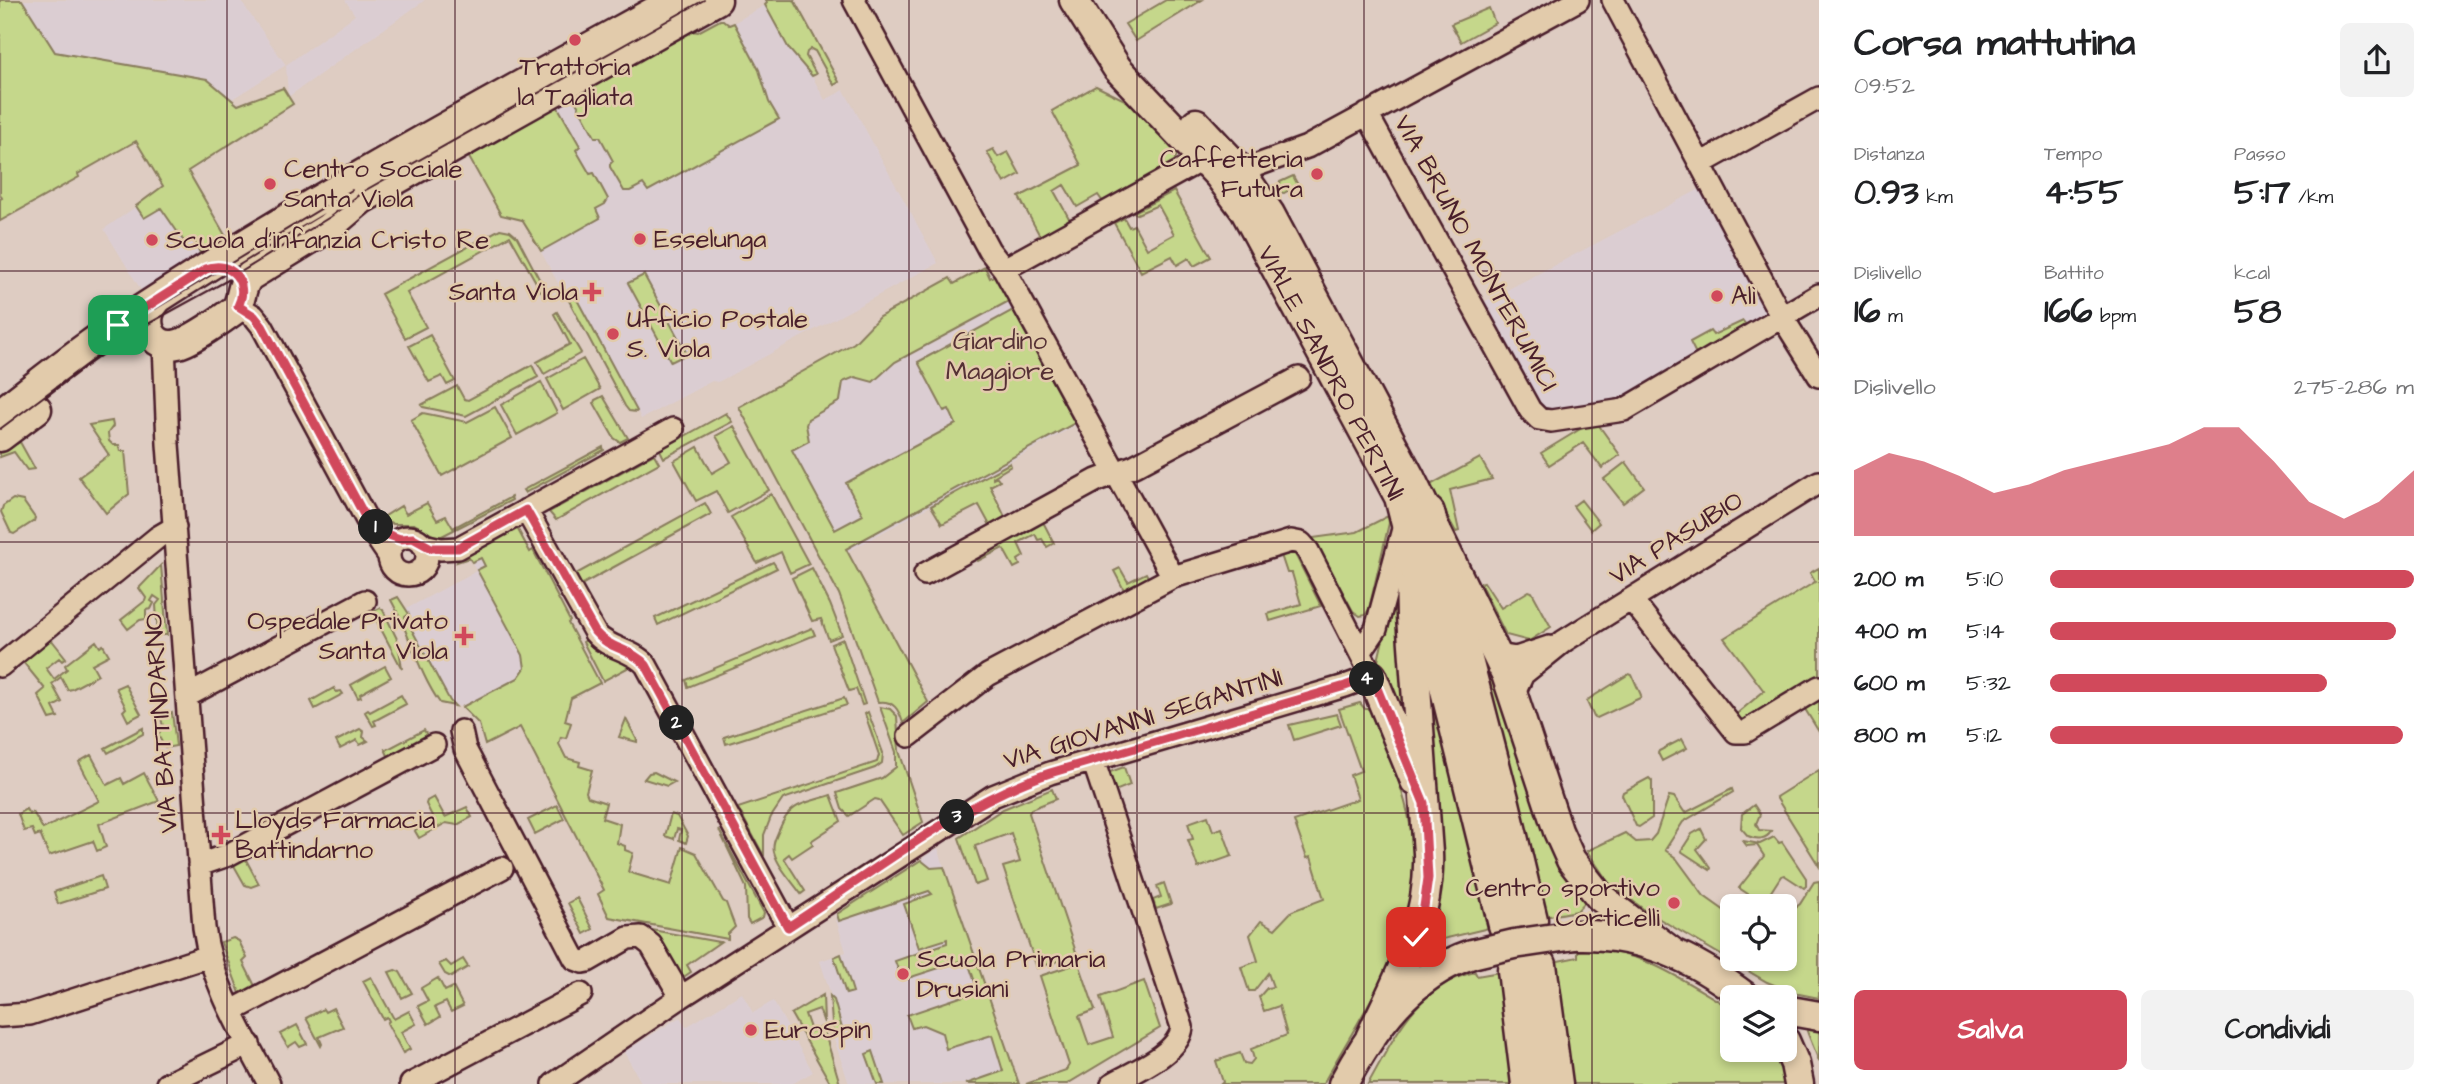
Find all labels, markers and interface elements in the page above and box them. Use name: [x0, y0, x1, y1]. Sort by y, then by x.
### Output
text: Corsa mattutina: [1854, 18, 2135, 70]
button: share: [2340, 23, 2414, 97]
marker: Trattoria la Tagliata: [567, 32, 583, 48]
place label: Trattoria la Tagliata: [517, 49, 633, 117]
text: 09:52: [1854, 70, 1915, 102]
street label: VIA BRUNO MONTERUMICI: [1385, 108, 1567, 398]
place label: Caffetteria Futura: [1160, 141, 1303, 207]
text: Distanza: [1854, 141, 1925, 168]
text: Tempo: [2044, 141, 2102, 168]
text: Passo: [2234, 141, 2286, 168]
place label: Centro Sociale Santa Viola: [284, 151, 462, 217]
marker: Caffetteria Futura: [1309, 166, 1325, 182]
text: 0.93: [1854, 168, 1919, 217]
text: 4:55: [2044, 168, 2123, 217]
text: 5:17: [2234, 168, 2291, 217]
marker: Centro Sociale Santa Viola: [262, 176, 278, 192]
text: km: [1919, 184, 1953, 211]
text: /km: [2291, 184, 2333, 211]
place label: Esselunga: [654, 221, 766, 259]
place label: Scuola d'infanzia Cristo Re: [166, 222, 489, 258]
marker: Esselunga: [632, 231, 648, 247]
marker: Scuola d'infanzia Cristo Re: [144, 232, 160, 248]
street label: VIALE SANDRO PERTINI: [1248, 239, 1414, 507]
text: Dislivello: [1854, 260, 1921, 287]
text: Battito: [2044, 260, 2104, 287]
text: kcal: [2234, 260, 2270, 287]
place label: Santa Viola: [449, 274, 578, 310]
place label: Alì: [1731, 278, 1756, 314]
marker: Santa Viola: [584, 284, 600, 300]
text: 16: [1854, 287, 1880, 336]
text: 166: [2044, 287, 2092, 336]
text: 58: [2234, 287, 2281, 336]
marker: Alì: [1709, 288, 1725, 304]
pin: [88, 295, 148, 355]
place label: Ufficio Postale S. Viola: [627, 301, 808, 367]
text: m: [1880, 303, 1903, 330]
text: bpm: [2092, 303, 2136, 330]
icon: arrive: [99, 306, 137, 344]
park label: Giardino Maggiore: [946, 323, 1054, 391]
marker: Ufficio Postale S. Viola: [605, 326, 621, 342]
text: Dislivello: [1854, 371, 1936, 403]
text: 275–286 m: [2294, 371, 2414, 403]
street label: VIA PASUBIO: [1602, 483, 1750, 593]
pin: 1: [358, 510, 394, 544]
text: 1: [374, 513, 377, 540]
text: 200 m: [1854, 563, 1923, 595]
text: 5:10: [1966, 563, 2004, 595]
place label: Ospedale Privato Santa Viola: [247, 603, 448, 669]
street label: VIA BATTINDARNO: [135, 612, 187, 834]
text: 400 m: [1854, 615, 1926, 647]
text: 5:14: [1966, 615, 2005, 647]
marker: Ospedale Privato Santa Viola: [454, 626, 474, 646]
street label: VIA GIOVANNI SEGANTINI: [999, 659, 1287, 779]
pin: 4: [1350, 662, 1384, 696]
text: 4: [1360, 665, 1373, 692]
text: 600 m: [1854, 667, 1925, 699]
text: 5:32: [1966, 667, 2011, 699]
pin: 2: [660, 706, 694, 740]
text: 2: [671, 709, 682, 736]
text: 800 m: [1854, 719, 1925, 751]
text: 5:12: [1966, 719, 2002, 751]
pin: 3: [940, 800, 974, 834]
place label: Lloyds Farmacia Battindarno: [235, 802, 435, 868]
text: 3: [952, 803, 961, 830]
marker: Lloyds Farmacia Battindarno: [213, 827, 229, 843]
place label: Centro sportivo Corticelli: [1466, 870, 1660, 936]
map controls: [1720, 894, 1797, 1062]
button: locate: [1720, 894, 1797, 971]
marker: Centro sportivo Corticelli: [1666, 895, 1682, 911]
pin: [1386, 907, 1446, 967]
icon: check: [1397, 918, 1435, 956]
place label: Scuola Primaria Drusiani: [917, 941, 1106, 1007]
marker: Scuola Primaria Drusiani: [895, 966, 911, 982]
button: layers: [1720, 985, 1797, 1062]
button: Salva: [1854, 990, 2127, 1070]
button: Condividi: [2141, 990, 2414, 1070]
place label: EuroSpin: [765, 1012, 871, 1048]
marker: EuroSpin: [743, 1022, 759, 1038]

